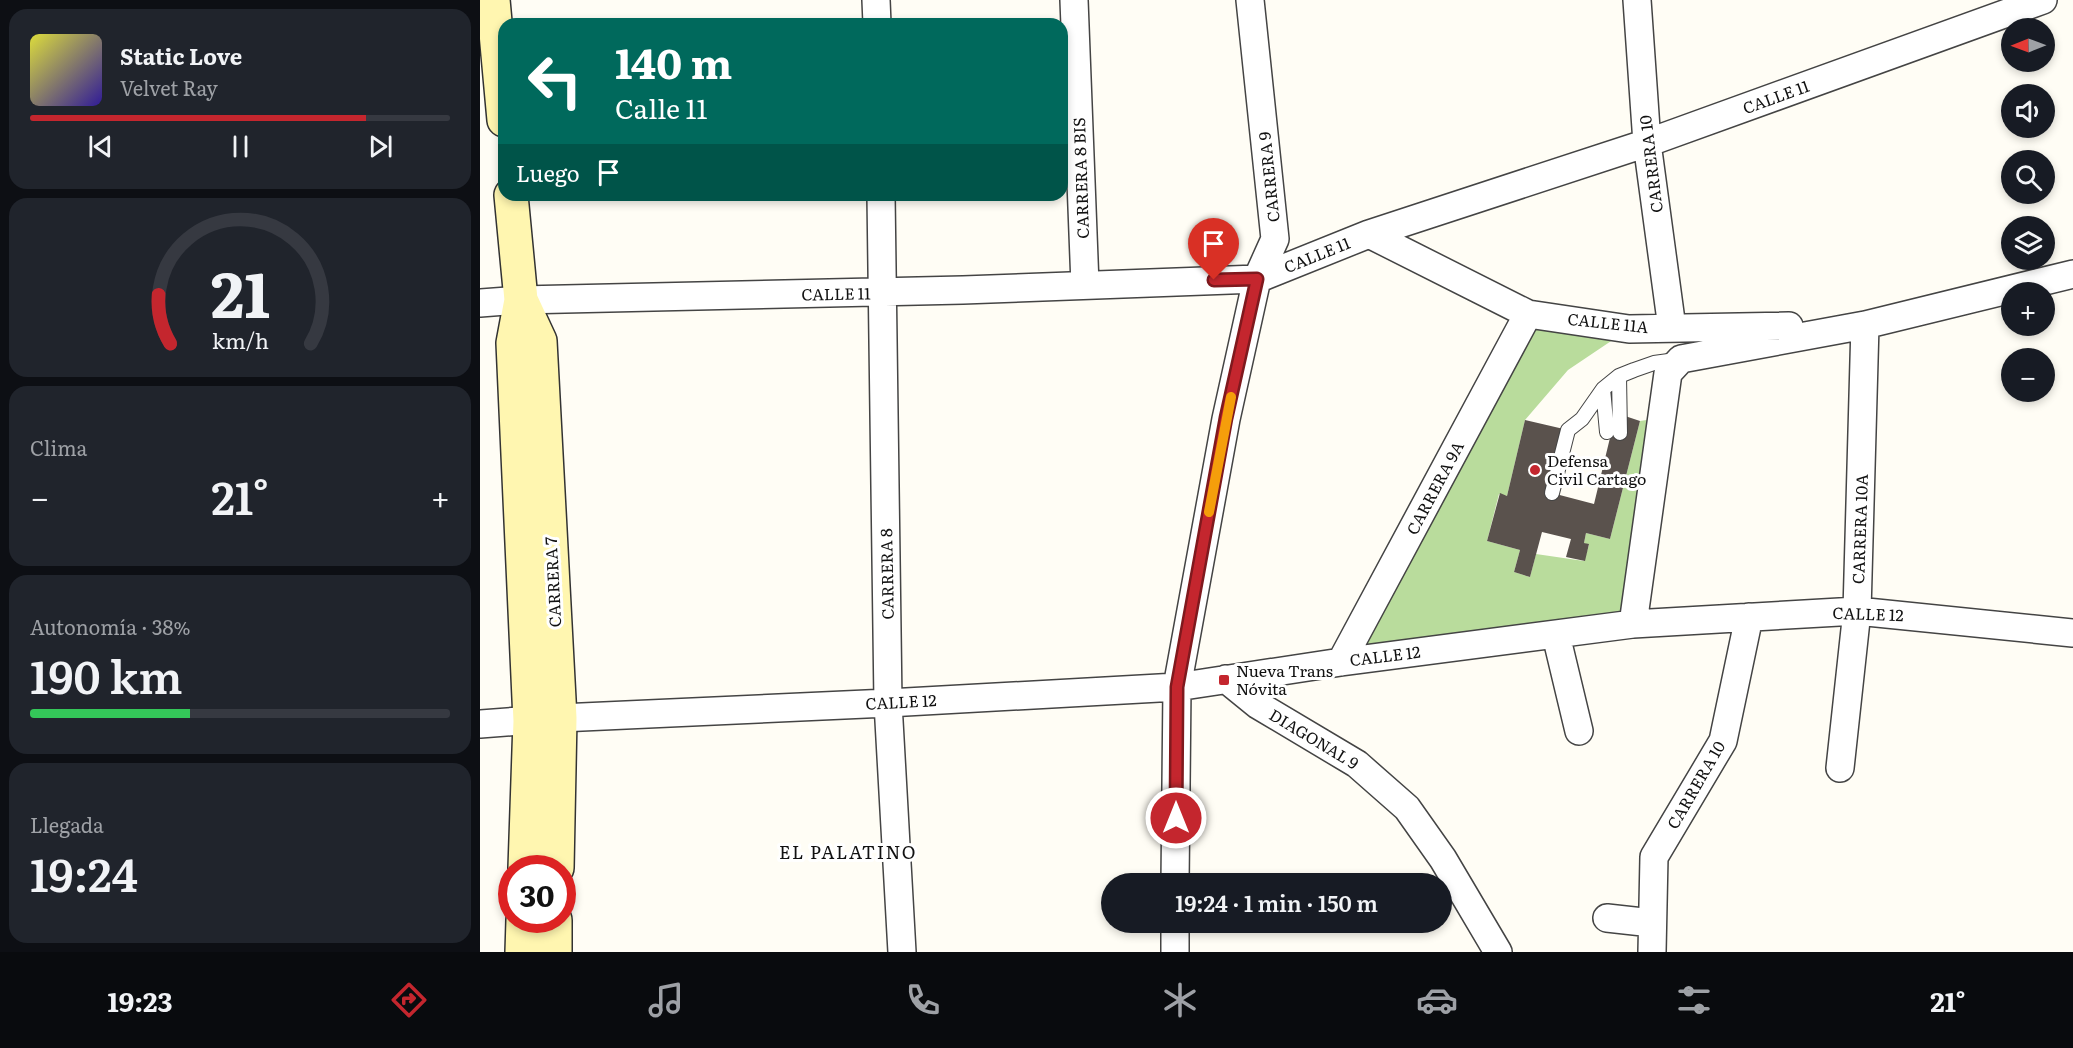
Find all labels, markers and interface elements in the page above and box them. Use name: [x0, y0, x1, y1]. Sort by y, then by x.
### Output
north arrow: [2001, 18, 2055, 72]
map controls: [2001, 18, 2055, 402]
text: 140 m: [615, 30, 732, 92]
text: Static Love: [120, 39, 242, 72]
icon: left: [516, 42, 594, 120]
text: Velvet Ray: [120, 72, 218, 102]
street label: CALLE 11: [1739, 73, 1813, 119]
button: sound: [2001, 84, 2055, 138]
text: Calle 11: [615, 87, 707, 127]
street label: CARRERA 10: [1632, 114, 1668, 214]
street label: CARRERA 8 BIS: [1066, 117, 1094, 239]
icon: previous: [84, 130, 117, 163]
icon: pause: [224, 130, 257, 163]
icon: next: [364, 130, 397, 163]
street label: CARRERA 9: [1251, 131, 1285, 224]
button: search: [2001, 150, 2055, 204]
text: Luego: [516, 156, 580, 189]
icon: arrive: [592, 156, 625, 189]
button: layers: [2001, 216, 2055, 270]
pin: [1188, 218, 1239, 280]
icon: arrive: [1197, 227, 1230, 260]
street label: CALLE 11: [1280, 230, 1354, 278]
text: 21: [210, 246, 270, 338]
street label: CALLE 11: [801, 280, 871, 306]
button: +: [2001, 282, 2055, 336]
street label: CALLE 11A: [1566, 306, 1650, 338]
text: km/h: [211, 325, 269, 357]
button: −: [2001, 348, 2055, 402]
text: Clima: [30, 432, 87, 462]
street label: CARRERA 9A: [1399, 436, 1469, 539]
place label: Defensa Civil Cartago: [1547, 448, 1646, 490]
text: 21°: [211, 462, 269, 529]
marker: Defensa Civil Cartago: [1528, 463, 1542, 477]
text: −: [30, 471, 49, 520]
text: +: [431, 471, 450, 520]
street label: CARRERA 10A: [1845, 473, 1873, 584]
street label: CARRERA 8: [873, 528, 899, 620]
street label: CARRERA 7: [538, 536, 566, 628]
street label: CALLE 12: [1832, 600, 1904, 626]
text: Autonomía · 38%: [30, 611, 191, 641]
street label: CALLE 12: [1348, 639, 1422, 671]
text: 190 km: [30, 641, 183, 708]
place label: Nueva Trans Nóvita: [1236, 658, 1333, 700]
marker: Nueva Trans Nóvita: [1217, 673, 1231, 687]
street label: CALLE 12: [865, 687, 937, 715]
street label: DIAGONAL 9: [1265, 702, 1364, 774]
street label: CARRERA 10: [1660, 736, 1730, 833]
position arrow: [1144, 786, 1208, 850]
text: Llegada: [30, 809, 104, 839]
district label: EL PALATINO: [779, 838, 917, 865]
text: 19:24: [30, 839, 138, 906]
speed limit sign: 30: [498, 855, 576, 933]
text: 19:24 · 1 min · 150 m: [1175, 886, 1378, 919]
icon: directions: [388, 979, 430, 1021]
icon: music: [645, 979, 687, 1021]
icon: phone: [902, 979, 944, 1021]
icon: climate: [1159, 979, 1201, 1021]
icon: car: [1416, 979, 1458, 1021]
icon: filters: [1673, 979, 1715, 1021]
text: 19:23: [108, 980, 173, 1020]
text: 21°: [1930, 980, 1965, 1020]

